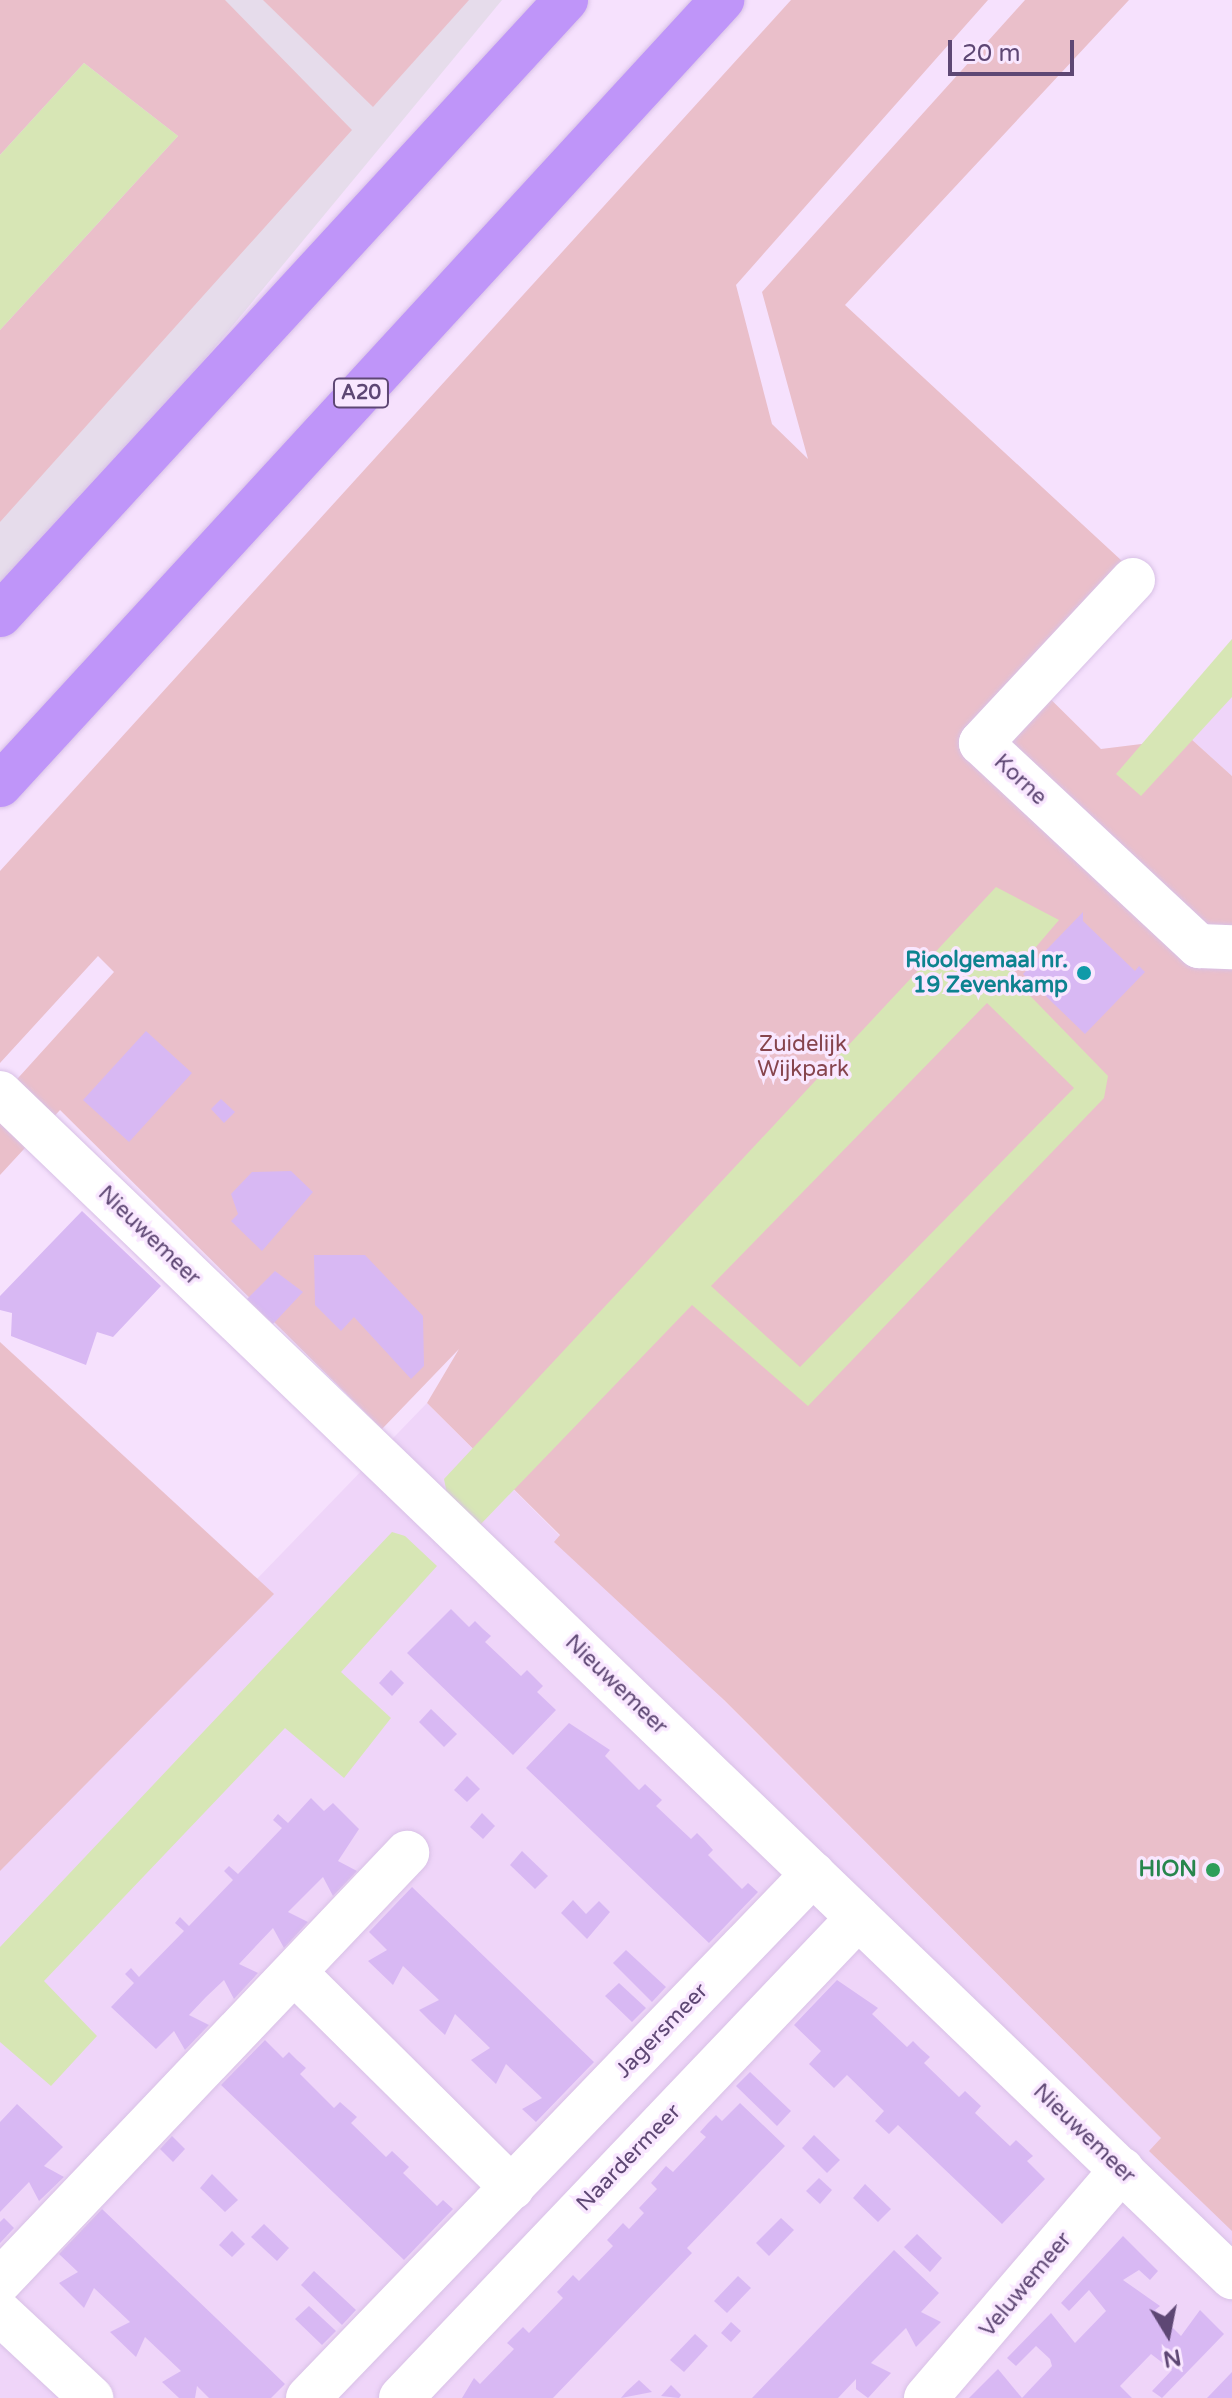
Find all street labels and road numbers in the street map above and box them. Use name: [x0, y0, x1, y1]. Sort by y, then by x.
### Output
road number: A20: [331, 377, 391, 409]
street label: Korne: [988, 749, 1052, 811]
street label: Nieuwemeer: [92, 1181, 206, 1291]
street label: Nieuwemeer: [559, 1630, 673, 1740]
street label: Jagersmeer: [610, 1978, 714, 2084]
street label: Nieuwemeer: [1027, 2079, 1141, 2189]
street label: Naardermeer: [571, 2099, 687, 2217]
street label: Veluwemeer: [975, 2227, 1077, 2343]

